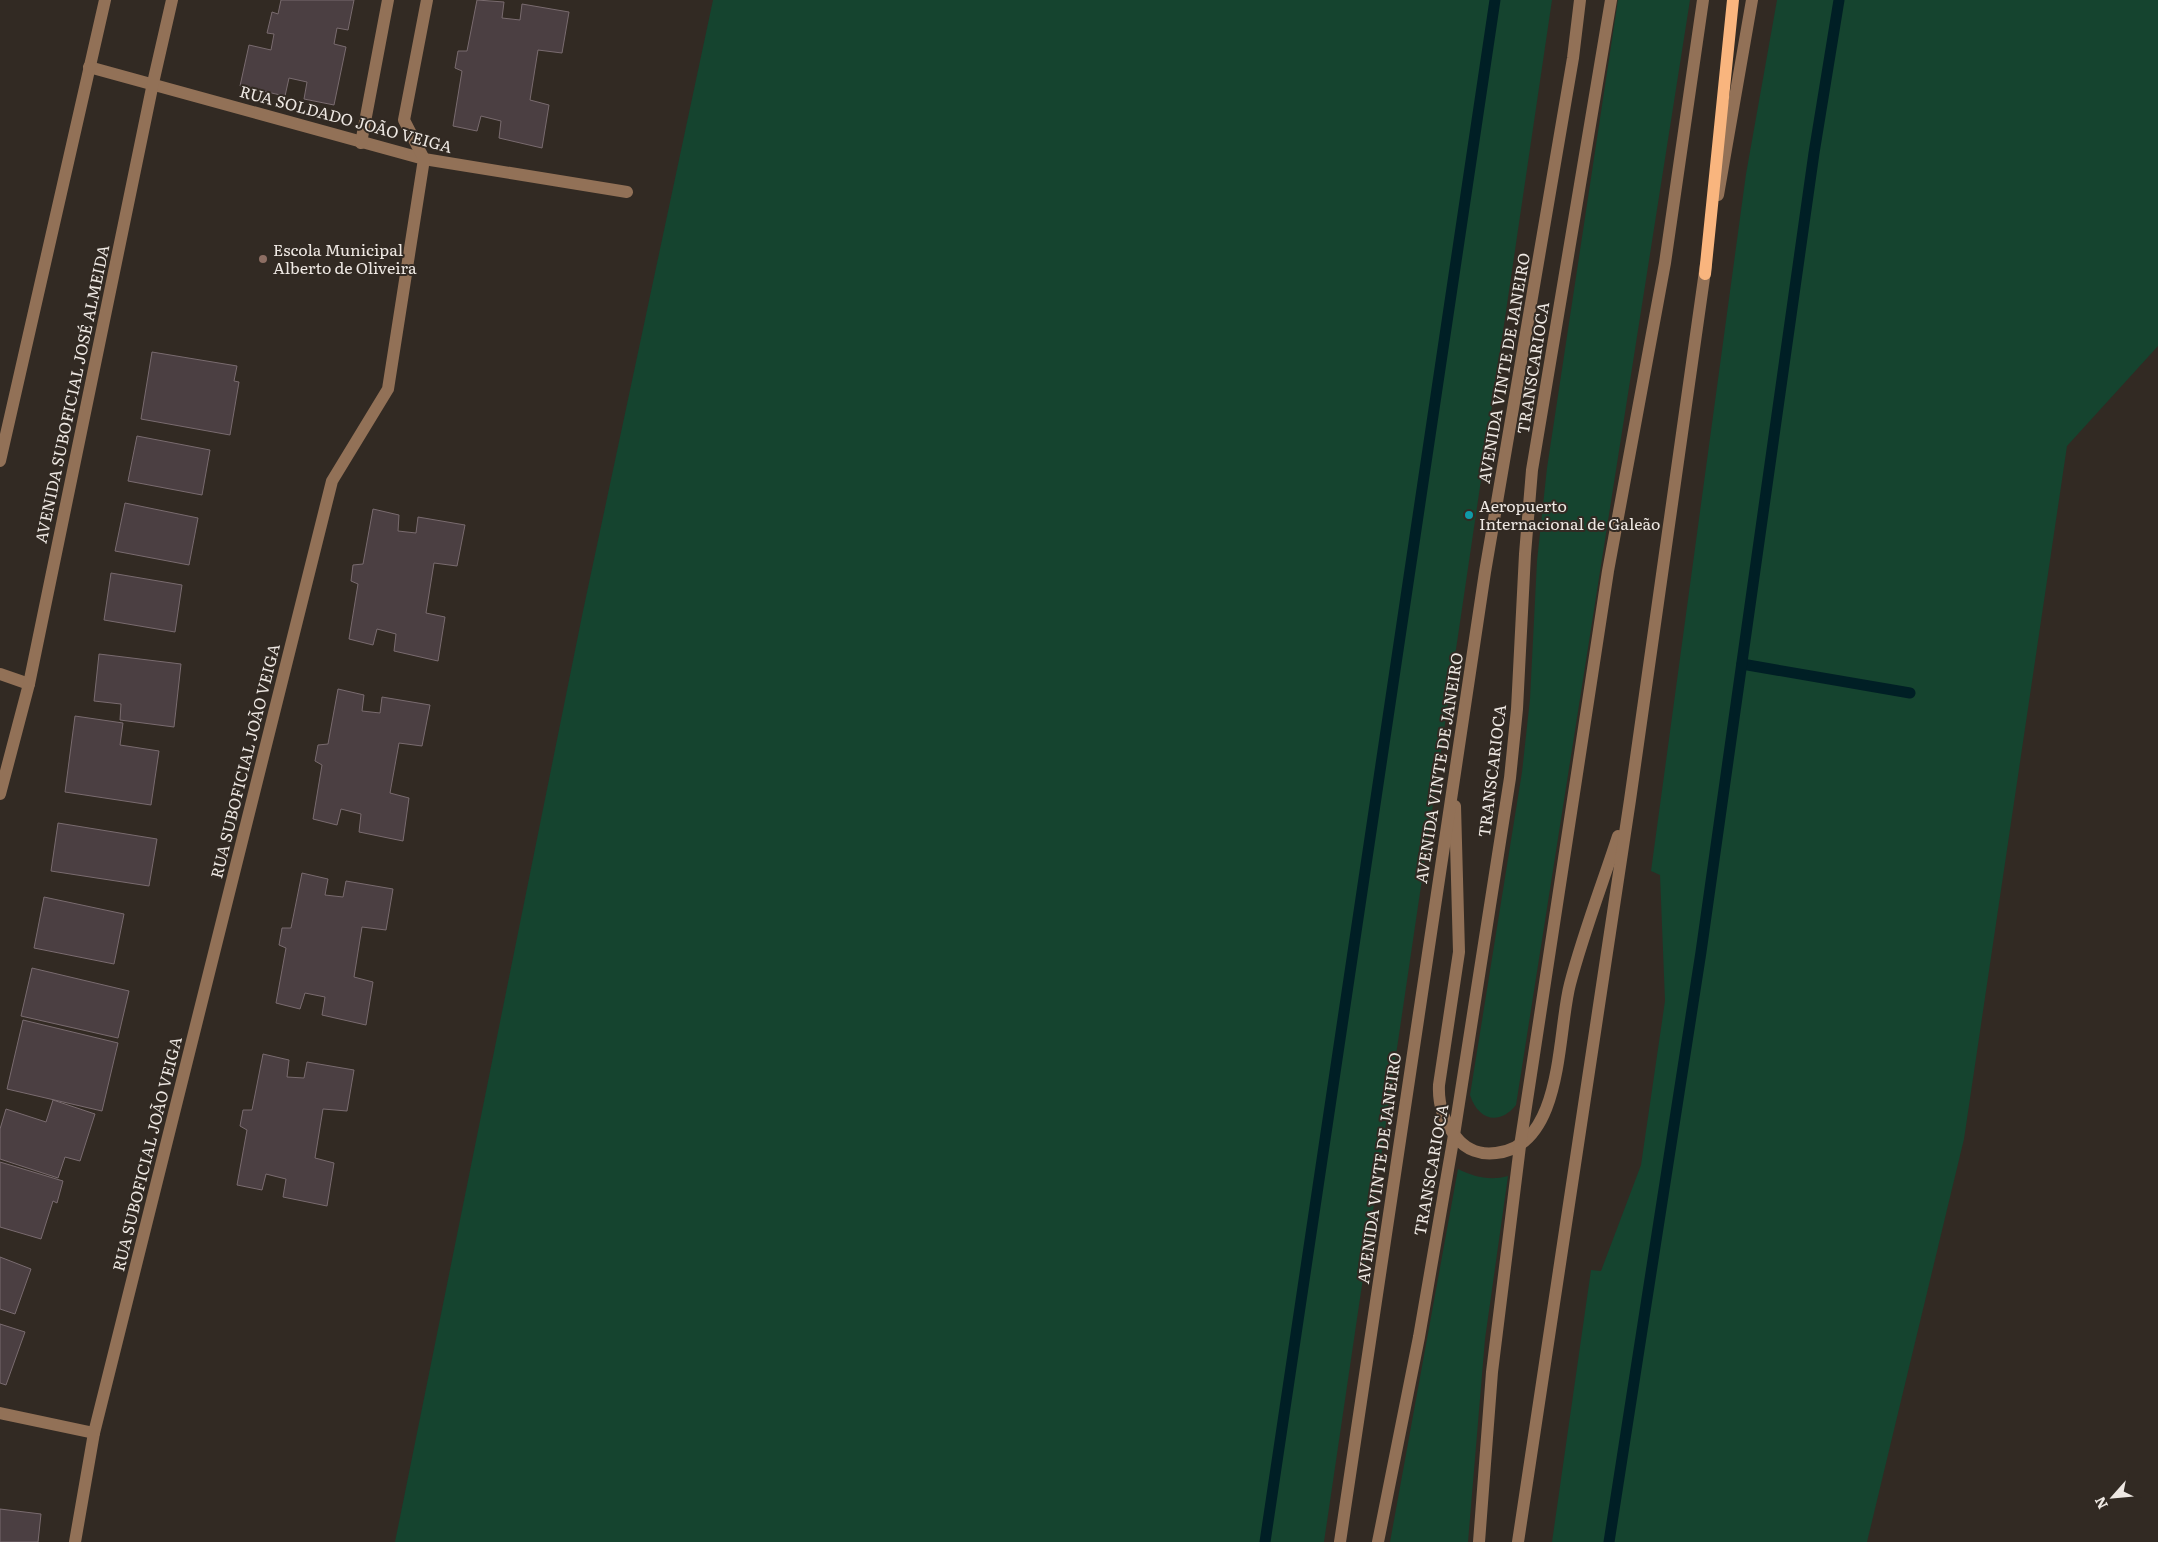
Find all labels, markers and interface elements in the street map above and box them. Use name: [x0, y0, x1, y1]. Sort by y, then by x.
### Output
street label: RUA SOLDADO JOÃO VEIGA: [237, 78, 456, 158]
place label: Escola Municipal Alberto de Oliveira: [273, 237, 417, 279]
street label: AVENIDA SUBOFICIAL JOSÉ ALMEIDA: [28, 242, 114, 545]
street label: AVENIDA VINTE DE JANEIRO: [1471, 251, 1535, 485]
marker: Escola Municipal Alberto de Oliveira: [257, 253, 269, 265]
street label: TRANSCARIOCA: [1510, 300, 1554, 436]
place label: Aeropuerto Internacional de Galeão: [1479, 493, 1660, 535]
marker: Aeropuerto Internacional de Galeão: [1463, 509, 1475, 521]
street label: RUA SUBOFICIAL JOÃO VEIGA: [203, 641, 285, 881]
street label: AVENIDA VINTE DE JANEIRO: [1408, 651, 1468, 885]
street label: TRANSCARIOCA: [1471, 703, 1511, 839]
street label: RUA SUBOFICIAL JOÃO VEIGA: [105, 1034, 187, 1274]
street label: AVENIDA VINTE DE JANEIRO: [1350, 1050, 1406, 1285]
street label: TRANSCARIOCA: [1407, 1102, 1453, 1238]
north arrow: [2088, 1472, 2138, 1522]
text: N: [2089, 1493, 2112, 1513]

